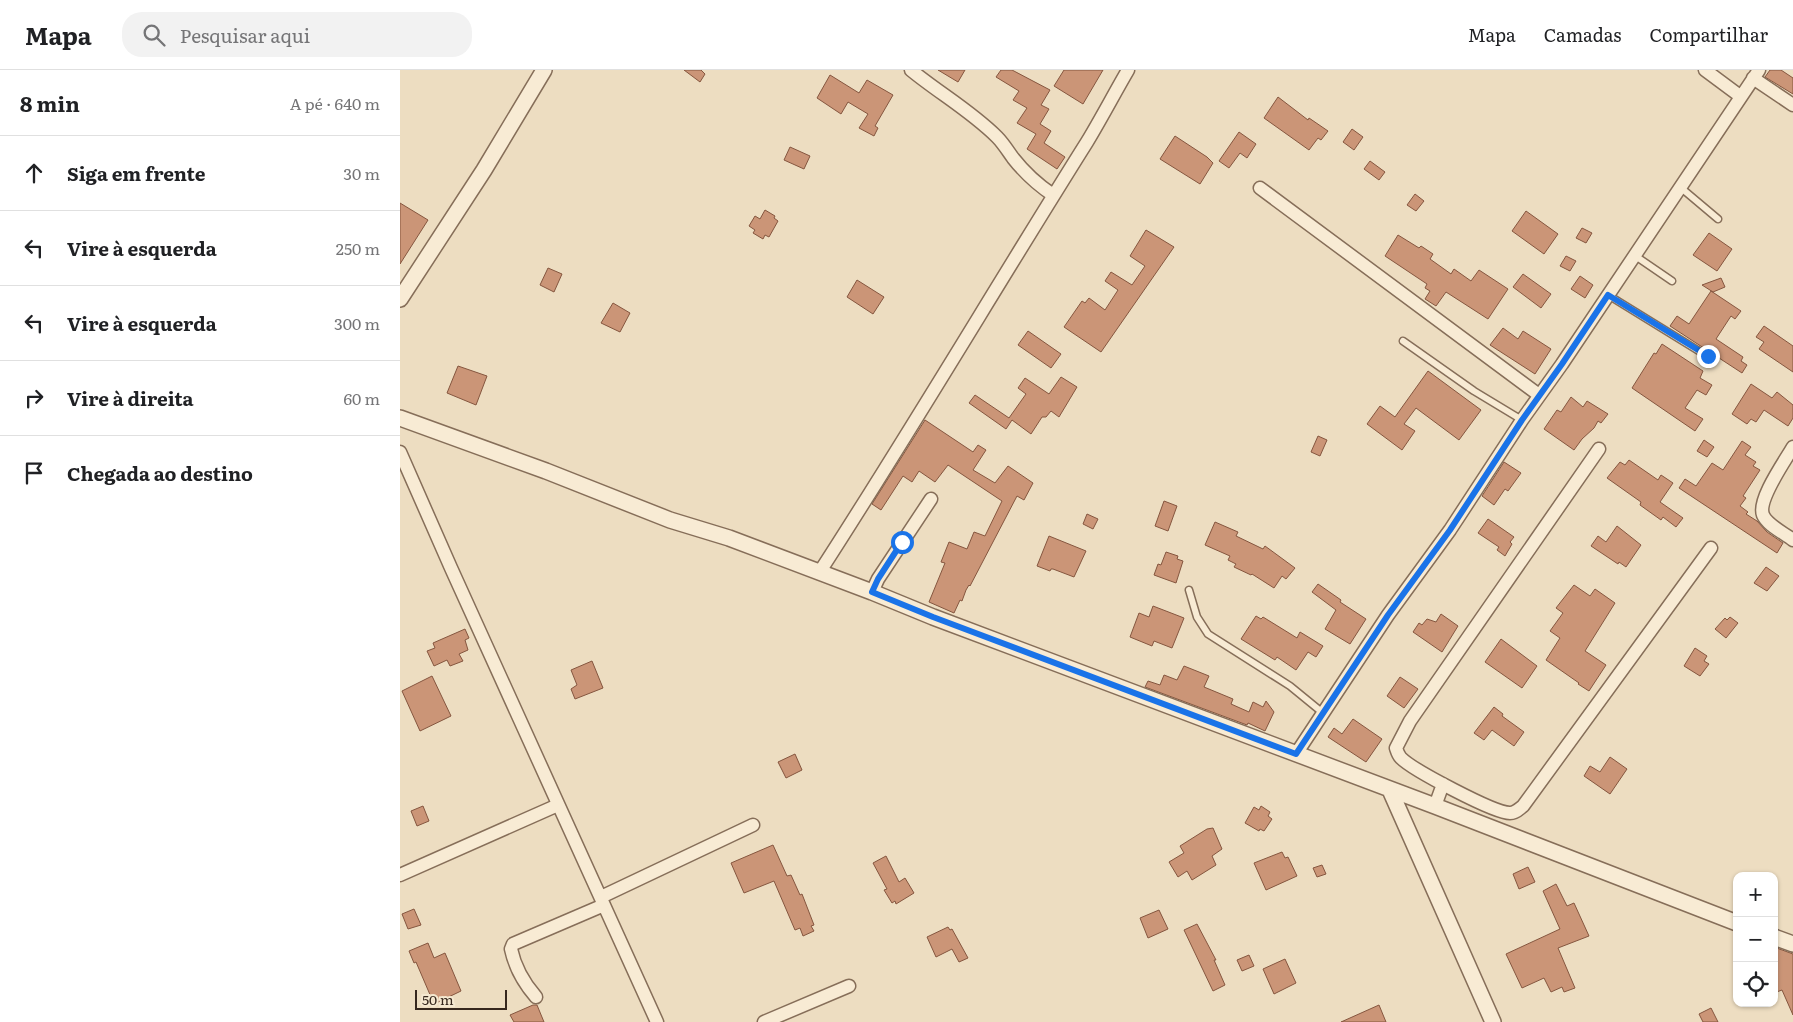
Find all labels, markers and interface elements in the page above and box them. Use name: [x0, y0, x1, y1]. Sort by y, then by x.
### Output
search box: [122, 12, 472, 57]
text: Mapa: [25, 17, 92, 52]
icon: search: [140, 21, 168, 49]
text: Pesquisar aqui: [180, 21, 310, 49]
text: Mapa: [1468, 21, 1516, 48]
text: Camadas: [1544, 21, 1621, 48]
text: Compartilhar: [1649, 21, 1768, 48]
text: 8 min: [20, 87, 80, 118]
text: A pé · 640 m: [290, 91, 380, 115]
icon: ahead: [20, 159, 48, 187]
text: Siga em frente: [67, 159, 205, 187]
text: 30 m: [343, 161, 380, 185]
icon: left: [20, 234, 48, 262]
text: Vire à esquerda: [67, 234, 217, 262]
text: 250 m: [336, 236, 380, 260]
icon: left: [20, 309, 48, 337]
text: Vire à esquerda: [67, 309, 217, 337]
text: 300 m: [334, 311, 380, 335]
route end: [1697, 345, 1720, 368]
icon: right: [20, 384, 48, 412]
text: Vire à direita: [67, 384, 194, 412]
text: 60 m: [343, 386, 380, 410]
icon: arrive: [20, 459, 48, 487]
text: Chegada ao destino: [67, 459, 253, 487]
route start: [891, 531, 914, 554]
map controls: [1733, 872, 1778, 1007]
button: +: [1733, 872, 1778, 917]
button: −: [1733, 917, 1778, 962]
button: locate: [1733, 962, 1778, 1007]
scale bar: [415, 987, 508, 1010]
text: 50 m: [422, 989, 454, 1009]

